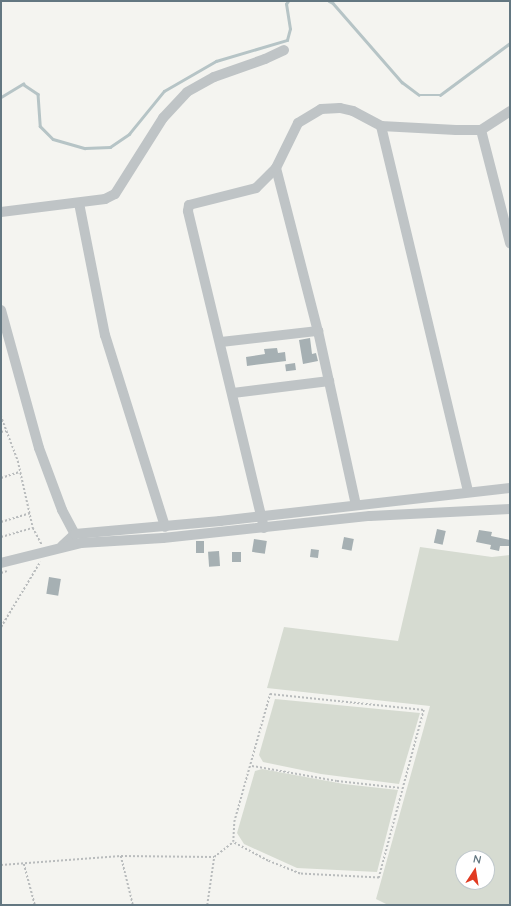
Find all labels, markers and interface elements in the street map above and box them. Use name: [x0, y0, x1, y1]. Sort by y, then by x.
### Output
north arrow: [455, 850, 495, 890]
text: N: [472, 852, 483, 867]

